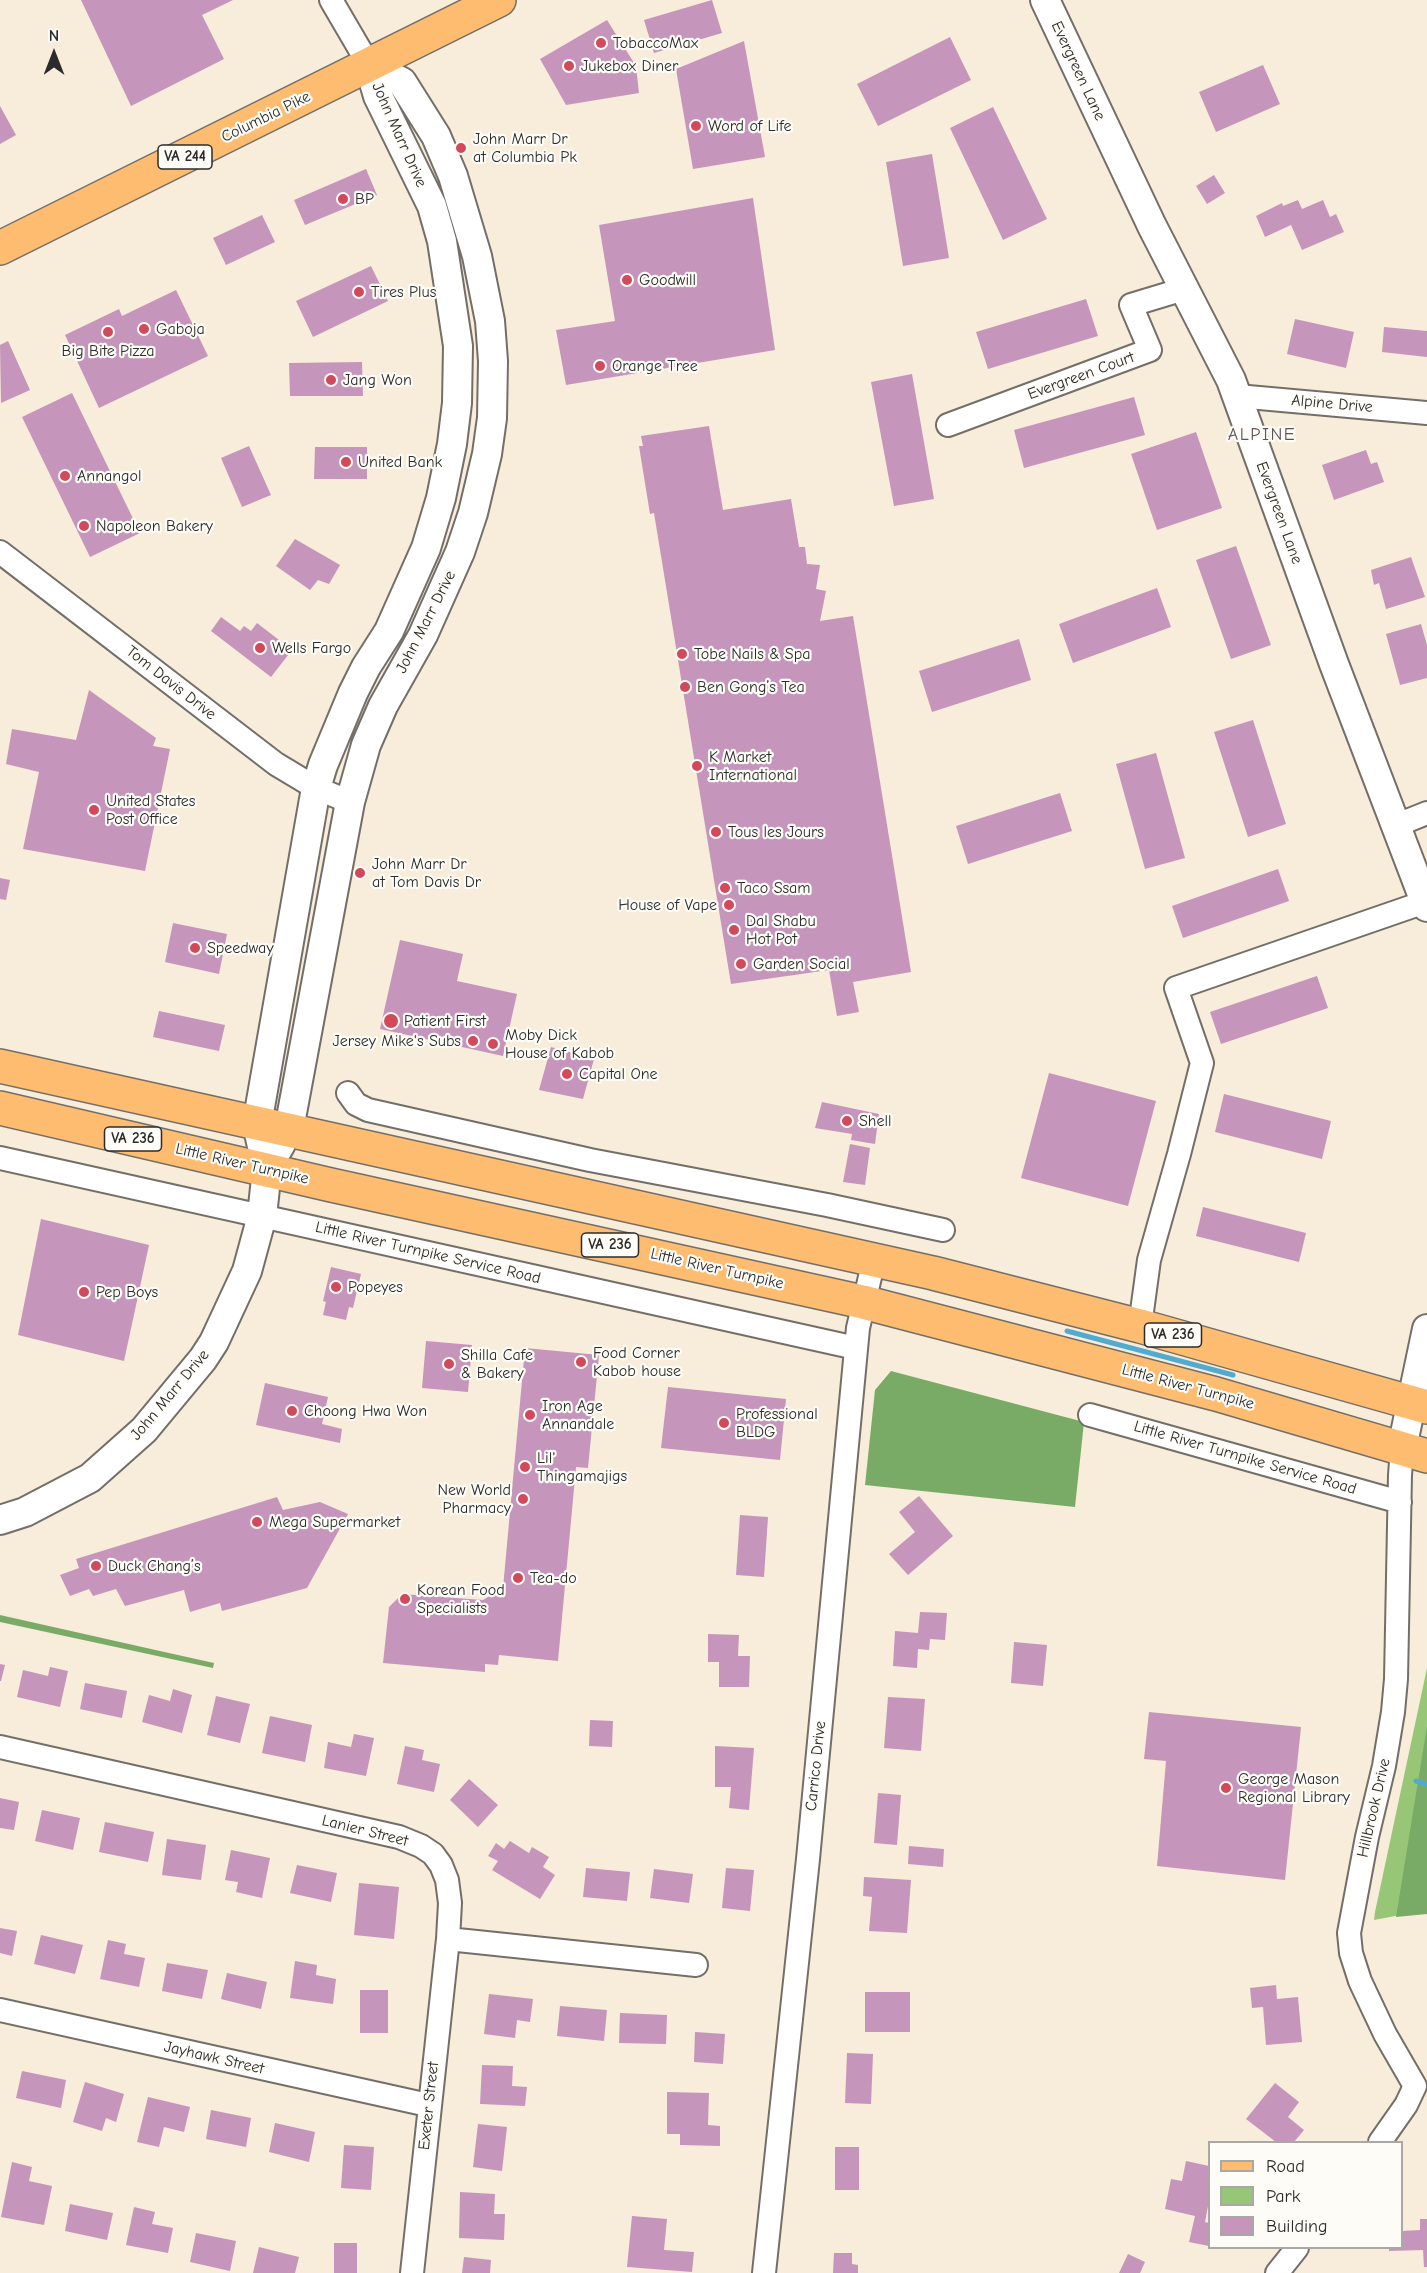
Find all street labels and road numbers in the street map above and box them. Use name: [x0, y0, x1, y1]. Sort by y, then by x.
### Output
street label: Evergreen Lane: [1047, 18, 1109, 124]
street label: John Marr Drive: [367, 80, 431, 190]
street label: Columbia Pike: [218, 87, 314, 147]
road number: VA 244: [158, 145, 212, 169]
street label: Evergreen Court: [1025, 348, 1137, 404]
street label: Alpine Drive: [1291, 391, 1373, 417]
street label: Evergreen Lane: [1252, 459, 1306, 567]
street label: John Marr Drive: [392, 567, 460, 677]
street label: Tom Davis Drive: [122, 642, 220, 724]
road number: VA 236: [104, 1127, 162, 1151]
street label: Little River Turnpike: [173, 1139, 311, 1189]
street label: Little River Turnpike Service Road: [313, 1218, 543, 1288]
road number: VA 236: [582, 1233, 638, 1257]
street label: Little River Turnpike: [648, 1244, 786, 1294]
road number: VA 236: [1144, 1323, 1202, 1347]
street label: John Marr Drive: [126, 1346, 214, 1444]
street label: Little River Turnpike: [1120, 1360, 1256, 1414]
street label: Little River Turnpike Service Road: [1131, 1417, 1359, 1499]
street label: Carrico Drive: [802, 1720, 830, 1812]
street label: Hillbrook Drive: [1353, 1756, 1395, 1860]
street label: Lanier Street: [320, 1811, 410, 1851]
street label: Jayhawk Street: [162, 2037, 266, 2079]
street label: Exeter Street: [415, 2061, 443, 2151]

